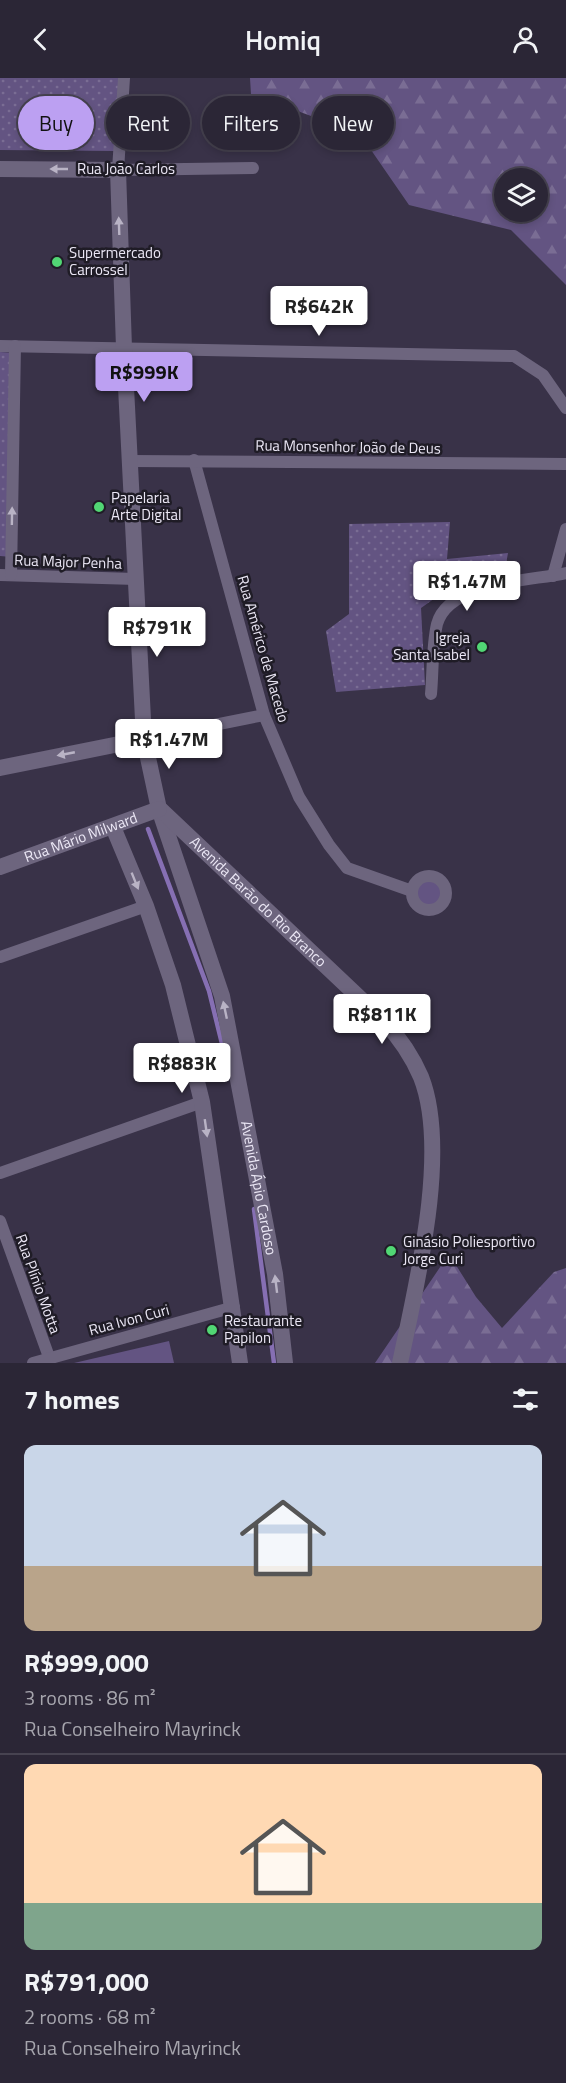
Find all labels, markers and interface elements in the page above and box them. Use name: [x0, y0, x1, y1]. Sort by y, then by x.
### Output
text: Homiq: [245, 19, 321, 60]
icon: back: [24, 23, 57, 56]
icon: person: [509, 23, 542, 56]
chip: Buy: [18, 96, 94, 150]
chip: Rent: [106, 96, 190, 150]
chip: Filters: [202, 96, 300, 150]
chip: New: [312, 96, 394, 150]
street label: Rua João Carlos: [77, 157, 175, 180]
one-way arrow: [50, 165, 69, 174]
map controls: [494, 168, 548, 222]
button: layers: [494, 168, 548, 222]
one-way arrow: [115, 217, 124, 236]
place label: Supermercado Carrossel: [69, 241, 161, 281]
marker: Supermercado Carrossel: [50, 255, 64, 269]
pin: R$642K: [270, 286, 368, 337]
text: R$642K: [284, 290, 354, 321]
pin: R$999K: [95, 352, 193, 403]
text: R$999K: [109, 356, 179, 387]
street label: Rua Monsenhor João de Deus: [255, 433, 441, 460]
place label: Papelaria Arte Digital: [111, 486, 181, 526]
marker: Papelaria Arte Digital: [92, 500, 106, 514]
one-way arrow: [8, 507, 17, 526]
street label: Rua Major Penha: [14, 548, 123, 575]
pin: R$1.47M: [412, 561, 522, 612]
text: R$1.47M: [427, 565, 507, 596]
street label: Rua Américo de Macedo: [231, 573, 296, 725]
pin: R$791K: [108, 607, 206, 658]
text: R$791K: [122, 611, 192, 642]
place label: Igreja Santa Isabel: [393, 626, 470, 666]
marker: Igreja Santa Isabel: [475, 640, 489, 654]
pin: R$1.47M: [114, 719, 224, 770]
text: R$1.47M: [129, 723, 209, 754]
one-way arrow: [56, 750, 75, 759]
street label: Rua Mário Milward: [21, 806, 140, 868]
street label: Avenida Barão do Rio Branco: [185, 831, 332, 972]
one-way arrow: [130, 872, 140, 890]
pin: R$811K: [333, 994, 431, 1045]
text: R$811K: [347, 998, 417, 1029]
one-way arrow: [219, 1001, 229, 1019]
pin: R$883K: [133, 1043, 231, 1094]
text: R$883K: [147, 1047, 217, 1078]
one-way arrow: [202, 1119, 211, 1138]
street label: Avenida Ápio Cardoso: [235, 1119, 283, 1257]
place label: Ginásio Poliesportivo Jorge Curi: [403, 1230, 535, 1270]
street label: Rua Plínio Motta: [10, 1231, 67, 1337]
marker: Ginásio Poliesportivo Jorge Curi: [384, 1244, 398, 1258]
one-way arrow: [271, 1274, 281, 1293]
street label: Rua Ivon Curi: [86, 1298, 172, 1341]
place label: Restaurante Papilon: [224, 1309, 302, 1349]
marker: Restaurante Papilon: [205, 1323, 219, 1337]
text: 7 homes: [24, 1380, 120, 1419]
icon: filters: [509, 1383, 542, 1416]
icon: home: [229, 1484, 337, 1592]
text: R$999,000: [24, 1643, 149, 1682]
text: 3 rooms · 86 m²: [24, 1682, 156, 1713]
text: Rua Conselheiro Mayrinck: [24, 1713, 241, 1744]
icon: home: [229, 1803, 337, 1911]
text: R$791,000: [24, 1962, 149, 2001]
text: 2 rooms · 68 m²: [24, 2001, 156, 2032]
text: Rua Conselheiro Mayrinck: [24, 2032, 241, 2063]

